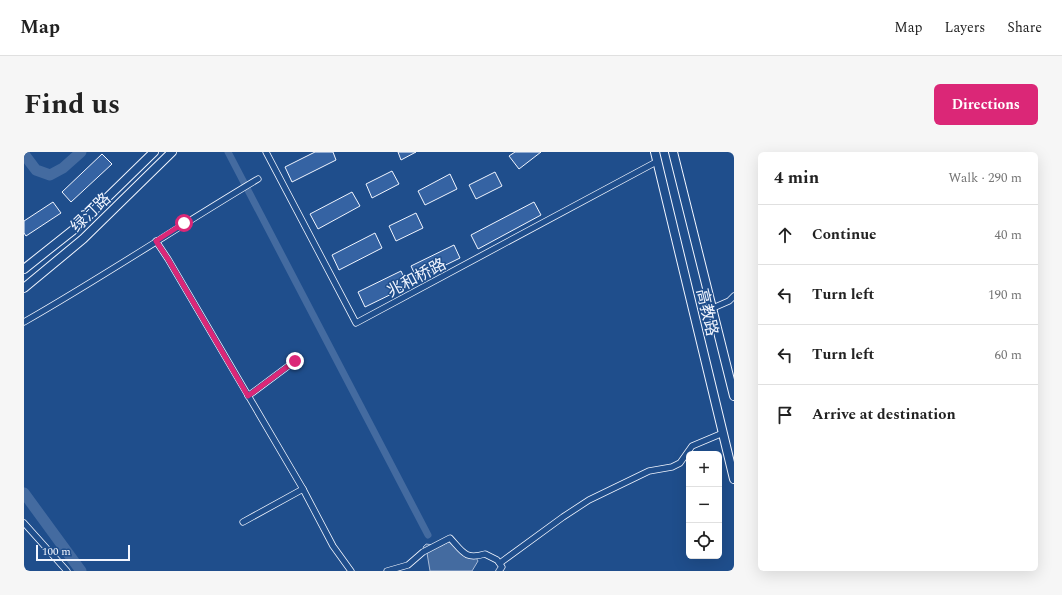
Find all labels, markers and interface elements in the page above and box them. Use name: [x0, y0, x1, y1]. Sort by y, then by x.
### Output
text: Map: [20, 13, 60, 42]
text: Map: [894, 17, 923, 38]
text: Layers: [945, 17, 985, 38]
text: Share: [1007, 17, 1042, 38]
text: Find us: [24, 83, 120, 126]
button: Directions: [934, 84, 1038, 125]
text: 4 min: [774, 165, 819, 191]
text: Walk · 290 m: [948, 168, 1022, 188]
street label: 绿汀路: [65, 187, 116, 238]
route start: [175, 214, 193, 232]
text: Continue: [812, 223, 877, 246]
icon: ahead: [774, 224, 796, 246]
text: 40 m: [995, 225, 1022, 245]
street label: 兆和桥路: [383, 252, 450, 304]
text: Turn left: [812, 283, 874, 306]
icon: left: [774, 284, 796, 306]
text: 190 m: [988, 285, 1022, 305]
street label: 高教路: [690, 286, 724, 338]
text: Turn left: [812, 343, 874, 366]
icon: left: [774, 344, 796, 366]
text: 60 m: [995, 345, 1022, 365]
route end: [286, 352, 304, 370]
text: Arrive at destination: [812, 403, 956, 426]
icon: arrive: [774, 404, 796, 426]
map controls: [686, 451, 722, 559]
button: +: [686, 451, 722, 487]
button: −: [686, 487, 722, 523]
button: locate: [686, 523, 722, 559]
scale bar: [36, 543, 130, 562]
text: 100 m: [42, 543, 71, 560]

